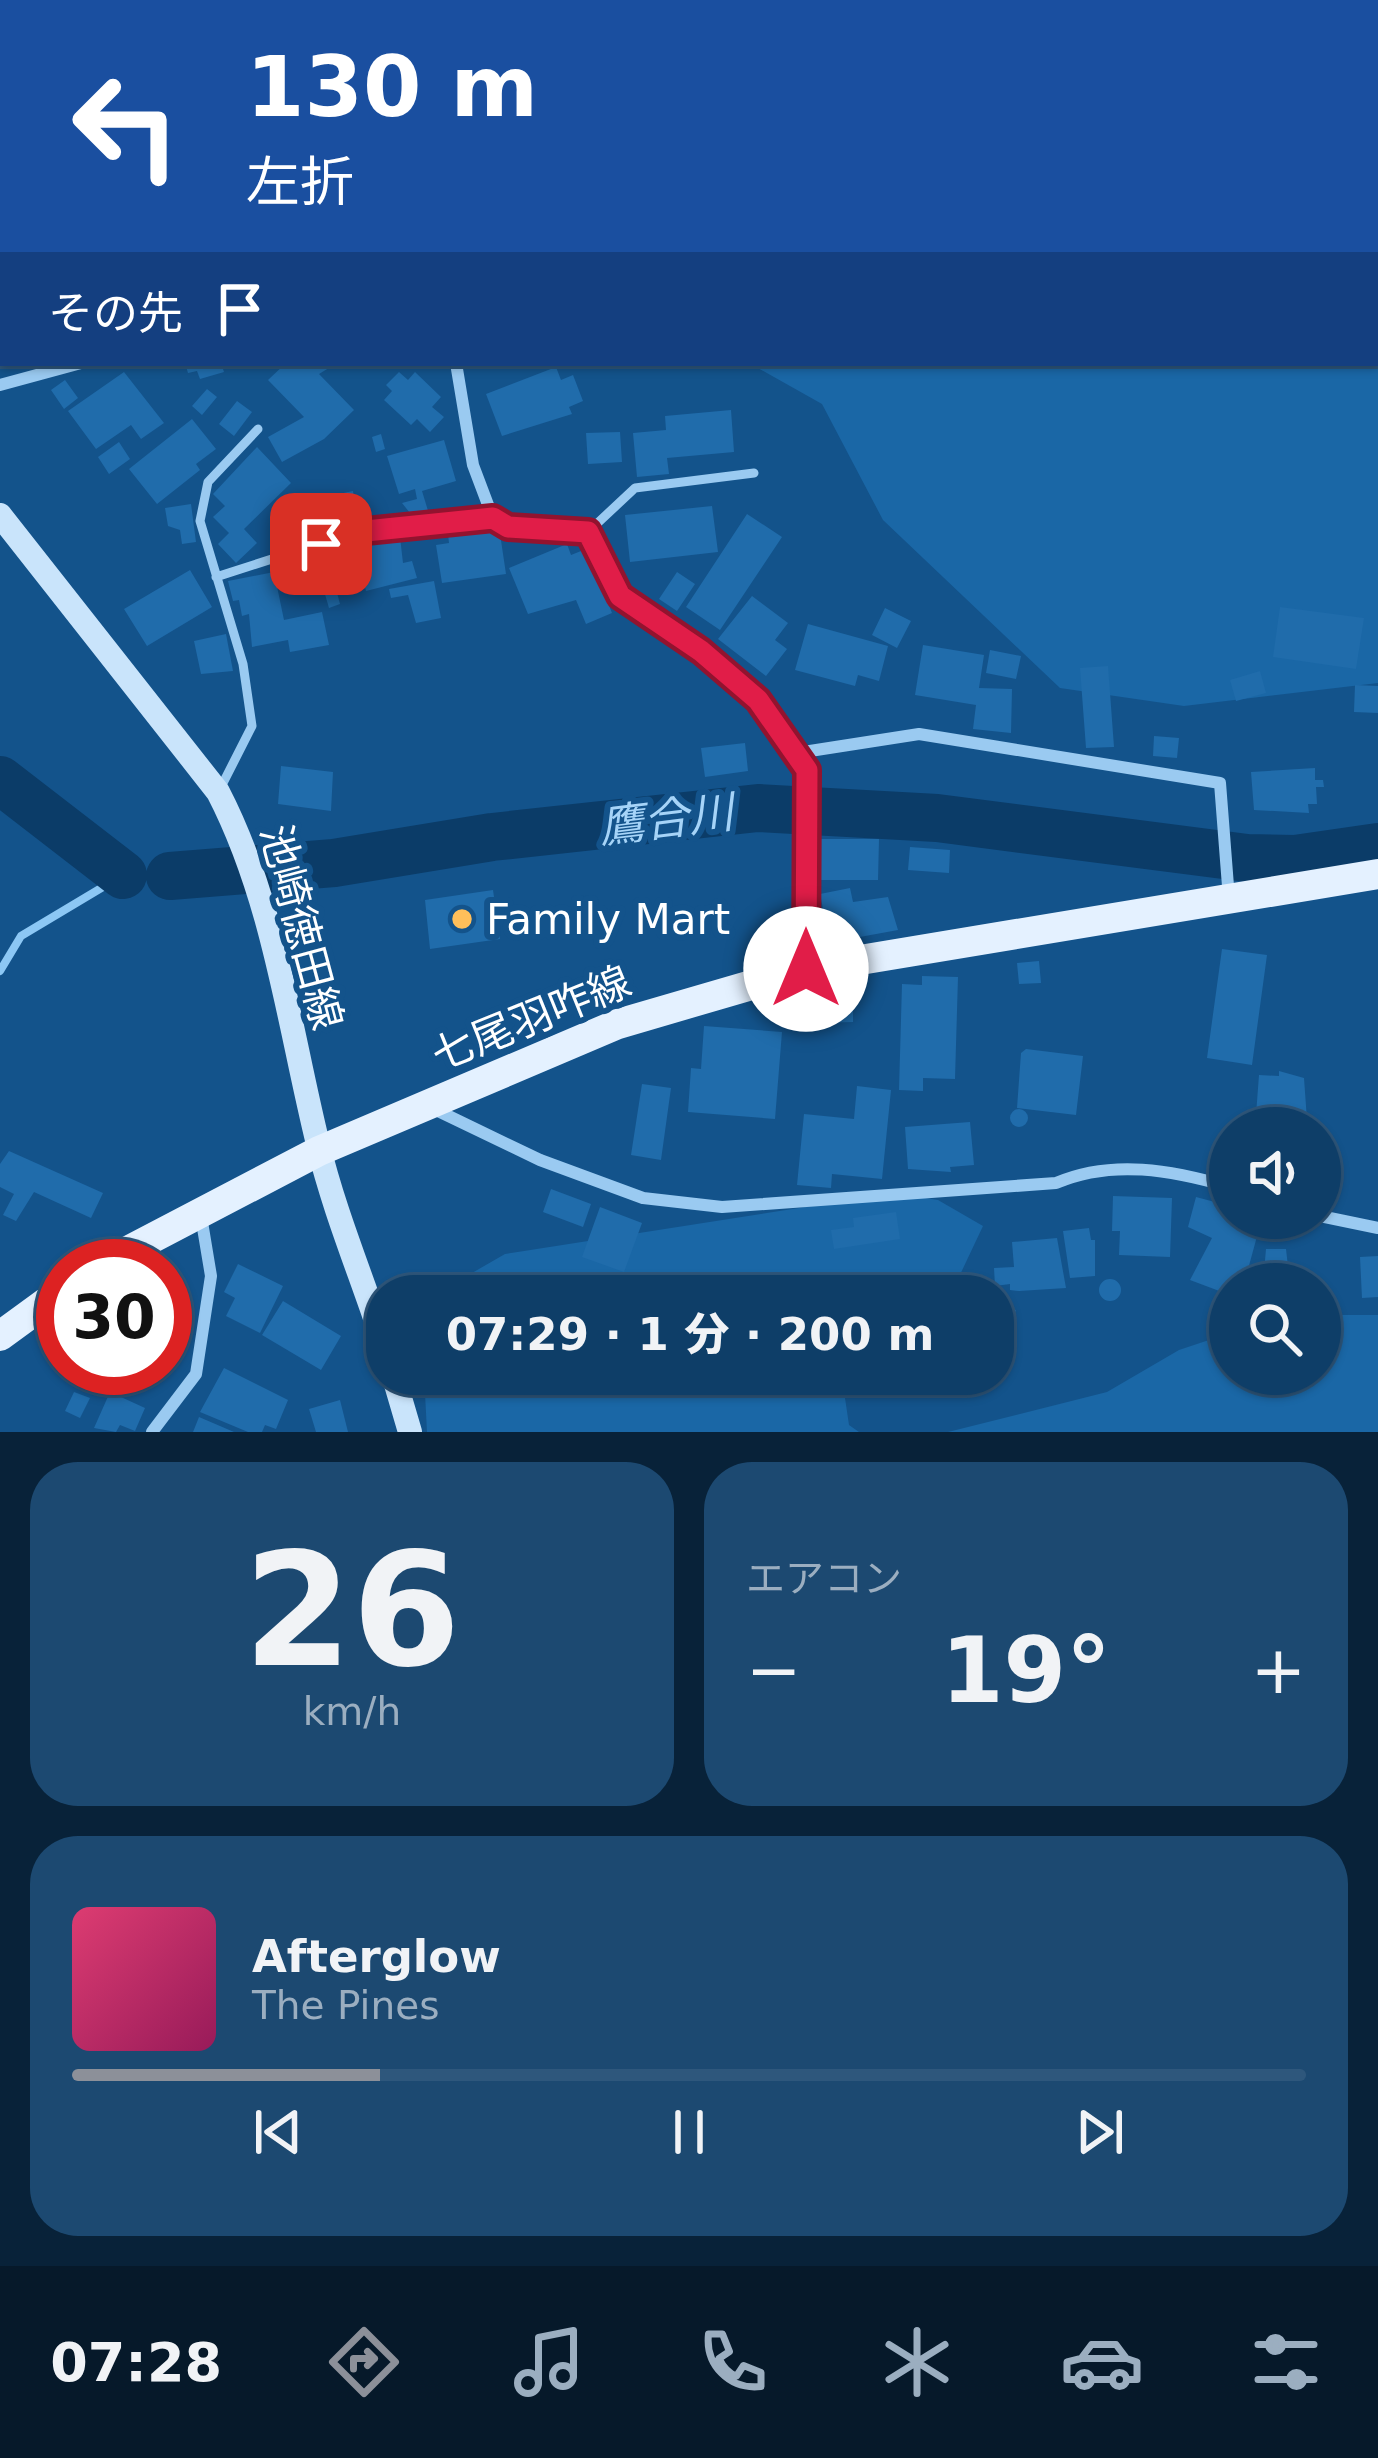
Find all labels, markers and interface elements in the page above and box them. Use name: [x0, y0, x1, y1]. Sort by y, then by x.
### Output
text: 130 m: [246, 38, 538, 136]
icon: left: [48, 48, 204, 204]
text: 左折: [246, 151, 354, 214]
icon: arrive: [207, 276, 273, 342]
text: その先: [48, 287, 183, 340]
pin: [270, 493, 372, 595]
icon: arrive: [288, 511, 354, 577]
water label: 鷹合川: [596, 784, 740, 854]
street label: 池崎徳田線: [251, 819, 352, 1035]
place label: Family Mart: [486, 895, 730, 944]
marker: Family Mart: [449, 906, 475, 932]
position arrow: [743, 906, 869, 1032]
street label: 七尾羽咋線: [425, 956, 638, 1081]
map controls: [1209, 1107, 1341, 1395]
button: sound: [1209, 1107, 1341, 1239]
speed limit sign: 30: [36, 1239, 192, 1395]
button: search: [1209, 1263, 1341, 1395]
text: 07:29 · 1 分 · 200 m: [446, 1308, 934, 1361]
text: 26: [243, 1520, 461, 1702]
text: エアコン: [746, 1556, 902, 1601]
text: 19°: [941, 1618, 1111, 1723]
text: −: [746, 1632, 801, 1709]
text: +: [1251, 1632, 1306, 1709]
text: km/h: [303, 1689, 401, 1734]
text: Afterglow: [252, 1930, 501, 1983]
text: The Pines: [252, 1983, 439, 2028]
icon: previous: [245, 2099, 311, 2165]
icon: pause: [656, 2099, 722, 2165]
icon: next: [1067, 2099, 1133, 2165]
icon: directions: [322, 2320, 406, 2404]
icon: music: [507, 2320, 591, 2404]
icon: phone: [691, 2320, 775, 2404]
icon: climate: [875, 2320, 959, 2404]
icon: car: [1060, 2320, 1144, 2404]
icon: filters: [1244, 2320, 1328, 2404]
text: 07:28: [50, 2331, 222, 2394]

